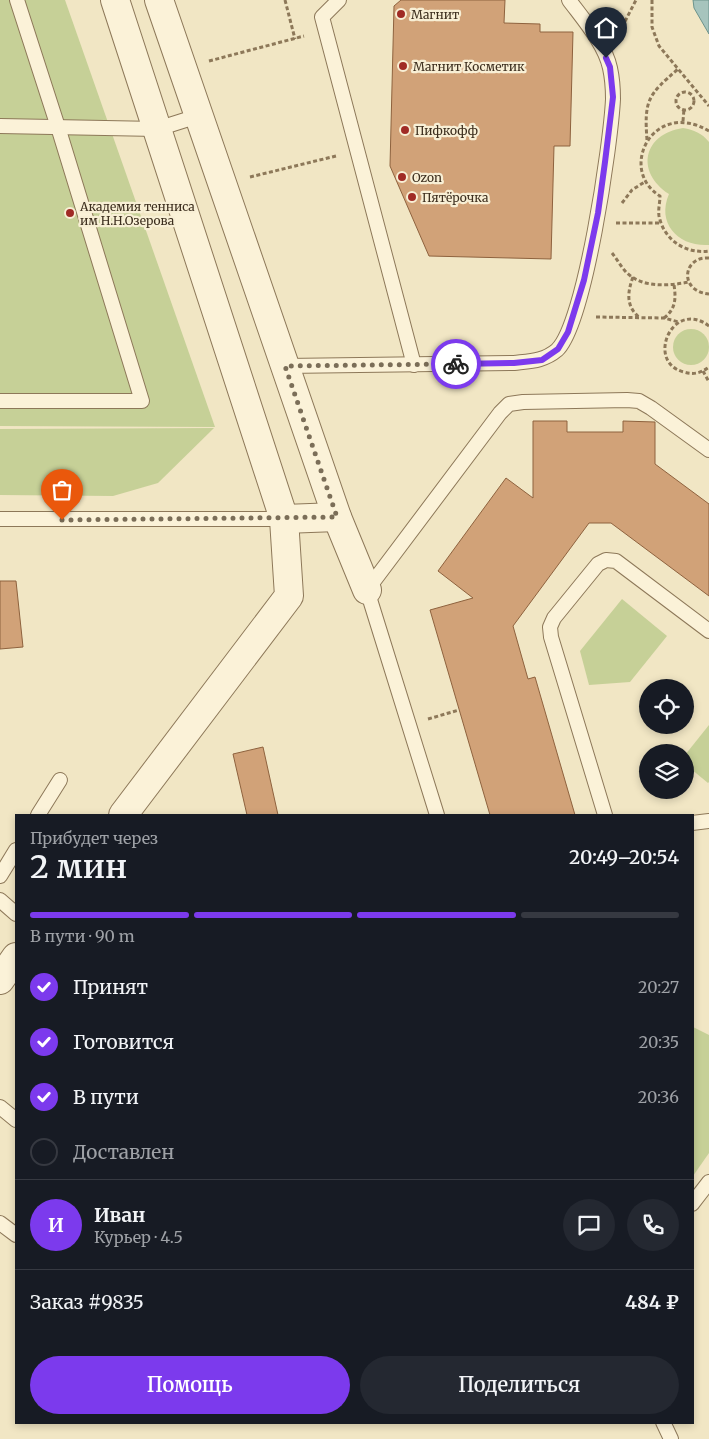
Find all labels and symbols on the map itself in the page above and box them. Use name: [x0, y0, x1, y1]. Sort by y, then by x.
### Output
place label: Магнит: [411, 7, 459, 22]
pin: [585, 7, 627, 58]
marker: Магнит: [395, 8, 407, 20]
place label: Магнит Косметик: [413, 59, 525, 74]
marker: Магнит Косметик: [397, 60, 409, 72]
place label: Пифкофф: [415, 123, 478, 138]
marker: Пифкофф: [399, 124, 411, 136]
place label: Ozon: [412, 170, 442, 185]
marker: Ozon: [396, 171, 408, 183]
place label: Пятёрочка: [422, 190, 489, 205]
marker: Пятёрочка: [406, 191, 418, 203]
place label: Академия тенниса им Н.Н.Озерова: [79, 199, 195, 228]
marker: Академия тенниса им Н.Н.Озерова: [64, 207, 76, 219]
courier: [431, 339, 481, 389]
pin: [41, 469, 83, 520]

